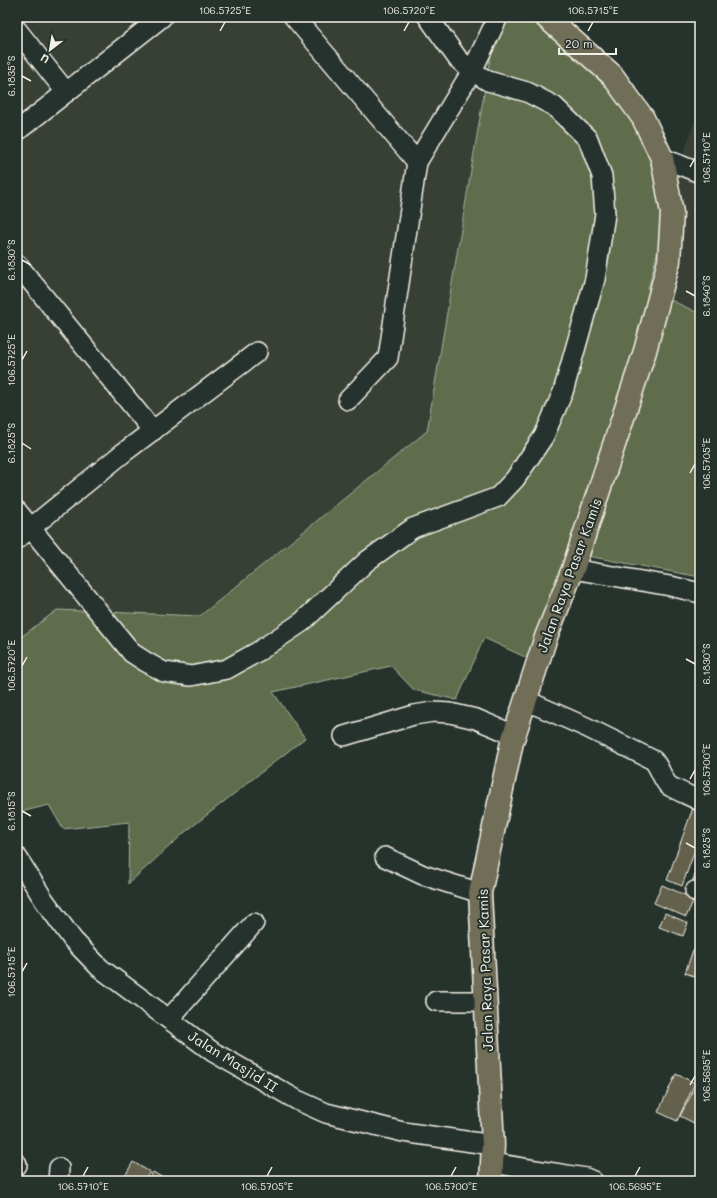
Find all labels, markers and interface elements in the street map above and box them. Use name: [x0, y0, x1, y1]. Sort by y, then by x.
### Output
text: 106.5725°E: [199, 3, 251, 17]
text: 106.5720°E: [383, 3, 435, 17]
text: 106.5715°E: [568, 3, 619, 17]
north arrow: [30, 30, 70, 70]
scale bar: [559, 30, 616, 56]
text: 20 m: [565, 35, 593, 51]
text: U: [37, 51, 52, 67]
text: 6.1835°S: [4, 55, 18, 96]
text: 106.5710°E: [699, 132, 713, 184]
text: 6.1830°S: [4, 239, 18, 281]
text: 6.1840°S: [699, 275, 713, 317]
text: 106.5725°E: [4, 334, 18, 386]
text: 6.1825°S: [4, 422, 18, 463]
text: 106.5705°E: [699, 437, 713, 490]
street label: Jalan Raya Pasar Kamis: [532, 495, 606, 655]
text: 106.5720°E: [4, 640, 18, 692]
text: 6.1830°S: [699, 643, 713, 685]
text: 106.5700°E: [699, 743, 713, 796]
text: 6.1815°S: [4, 791, 18, 831]
text: 6.1825°S: [699, 827, 713, 868]
street label: Jalan Raya Pasar Kamis: [473, 888, 497, 1052]
text: 106.5715°E: [4, 946, 18, 997]
street label: Jalan Masjid II: [185, 1026, 281, 1096]
text: 106.5695°E: [699, 1049, 713, 1102]
text: 106.5710°E: [57, 1179, 109, 1193]
text: 106.5705°E: [241, 1179, 294, 1193]
text: 106.5700°E: [425, 1179, 478, 1193]
text: 106.5695°E: [609, 1179, 662, 1193]

